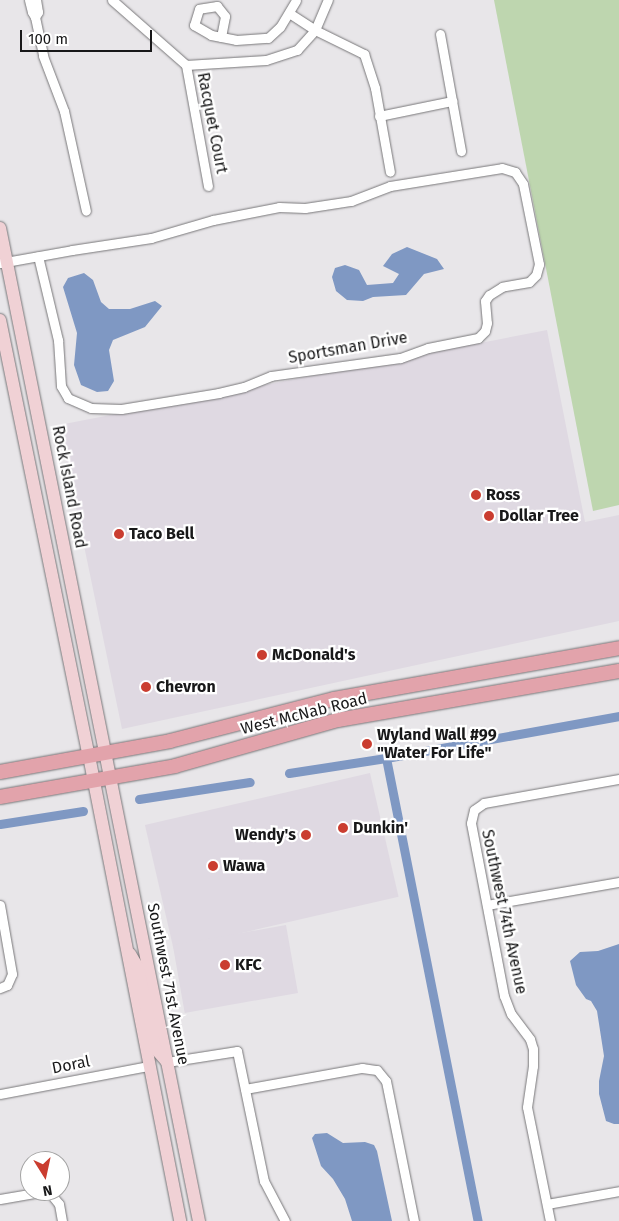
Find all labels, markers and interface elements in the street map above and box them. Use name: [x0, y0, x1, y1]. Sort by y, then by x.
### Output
scale bar: [22, 20, 155, 52]
text: 100 m: [28, 30, 68, 48]
street label: Racquet Court: [193, 71, 231, 175]
street label: Sportsman Drive: [287, 328, 409, 368]
street label: Rock Island Road: [48, 424, 90, 550]
place label: Ross: [486, 485, 520, 505]
marker: Ross: [470, 489, 482, 501]
place label: Dollar Tree: [499, 506, 579, 526]
marker: Dollar Tree: [483, 510, 495, 522]
place label: Taco Bell: [129, 524, 194, 544]
marker: Taco Bell: [113, 528, 125, 540]
place label: McDonald's: [272, 645, 355, 665]
marker: McDonald's: [256, 649, 268, 661]
place label: Chevron: [156, 677, 216, 697]
marker: Chevron: [140, 681, 152, 693]
street label: West McNab Road: [239, 689, 369, 739]
place label: Wyland Wall #99 "Water For Life": [377, 725, 497, 763]
marker: Wyland Wall #99 "Water For Life": [361, 738, 373, 750]
place label: Dunkin': [353, 818, 408, 838]
marker: Dunkin': [337, 822, 349, 834]
place label: Wendy's: [235, 825, 296, 845]
street label: Southwest 74th Avenue: [477, 828, 531, 996]
marker: Wendy's: [300, 829, 312, 841]
place label: Wawa: [223, 856, 265, 876]
marker: Wawa: [207, 860, 219, 872]
street label: Southwest 71st Avenue: [143, 901, 193, 1067]
place label: KFC: [235, 955, 262, 975]
marker: KFC: [219, 959, 231, 971]
street label: Doral: [50, 1052, 92, 1078]
north arrow: [20, 1151, 70, 1201]
text: N: [41, 1181, 54, 1199]

